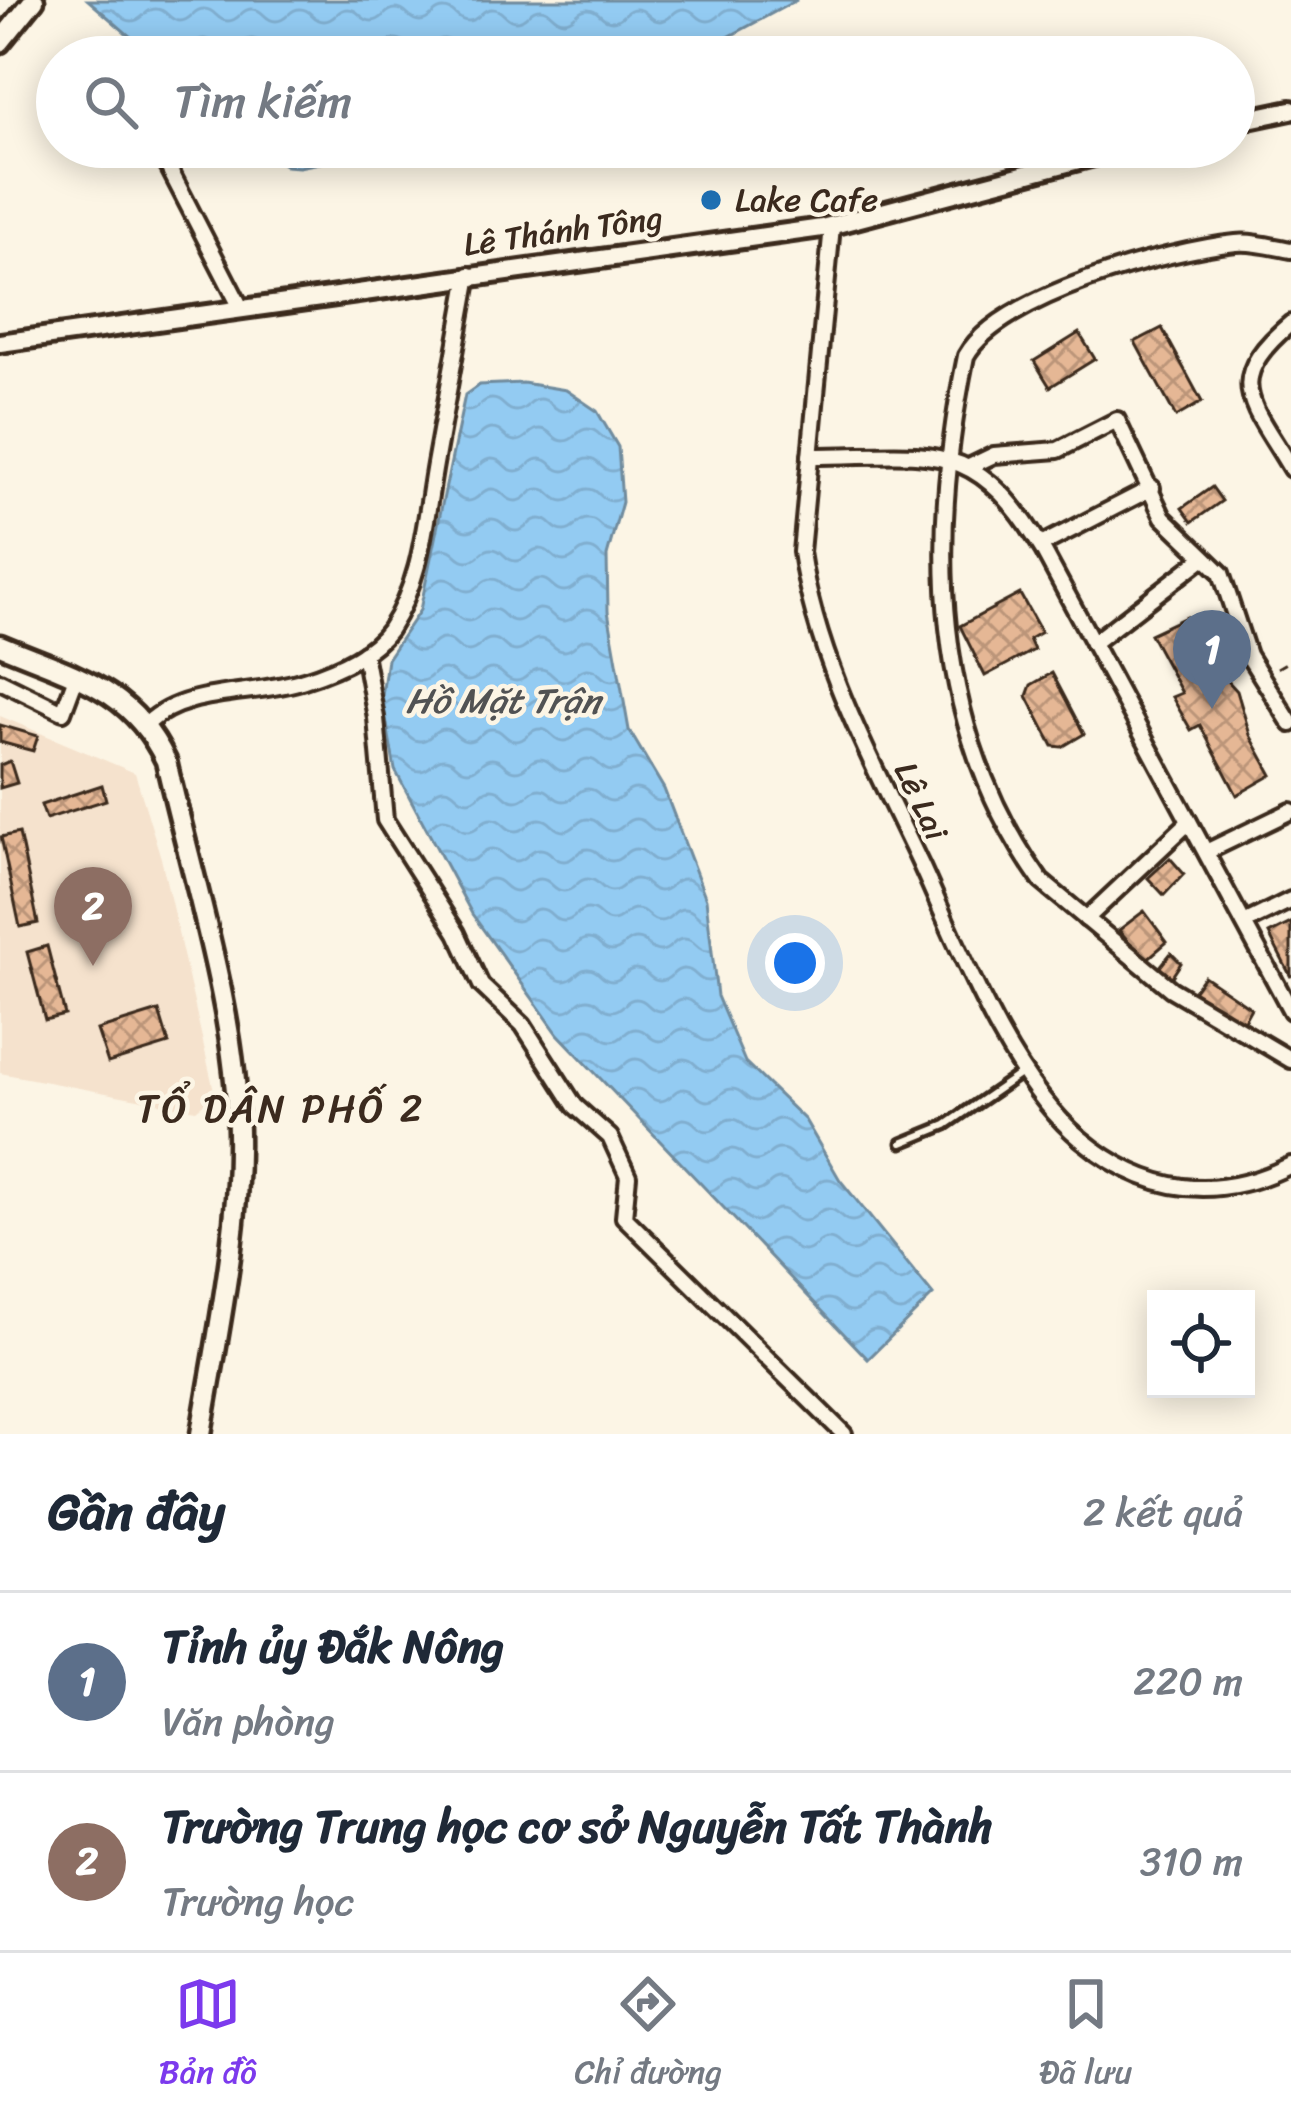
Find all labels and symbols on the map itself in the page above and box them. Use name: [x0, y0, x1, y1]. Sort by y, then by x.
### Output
place label: Lake Cafe: [735, 171, 878, 229]
marker: Lake Cafe: [698, 187, 724, 213]
street label: Lê Thánh Tông: [460, 188, 666, 274]
pin: 1: [1173, 610, 1251, 709]
water label: Hồ Mặt Trận: [406, 669, 604, 733]
street label: Lê Lai: [877, 752, 965, 851]
pin: 2: [54, 867, 132, 966]
your location: [765, 933, 825, 993]
district label: TỔ DÂN PHỐ 2: [137, 1074, 425, 1143]

